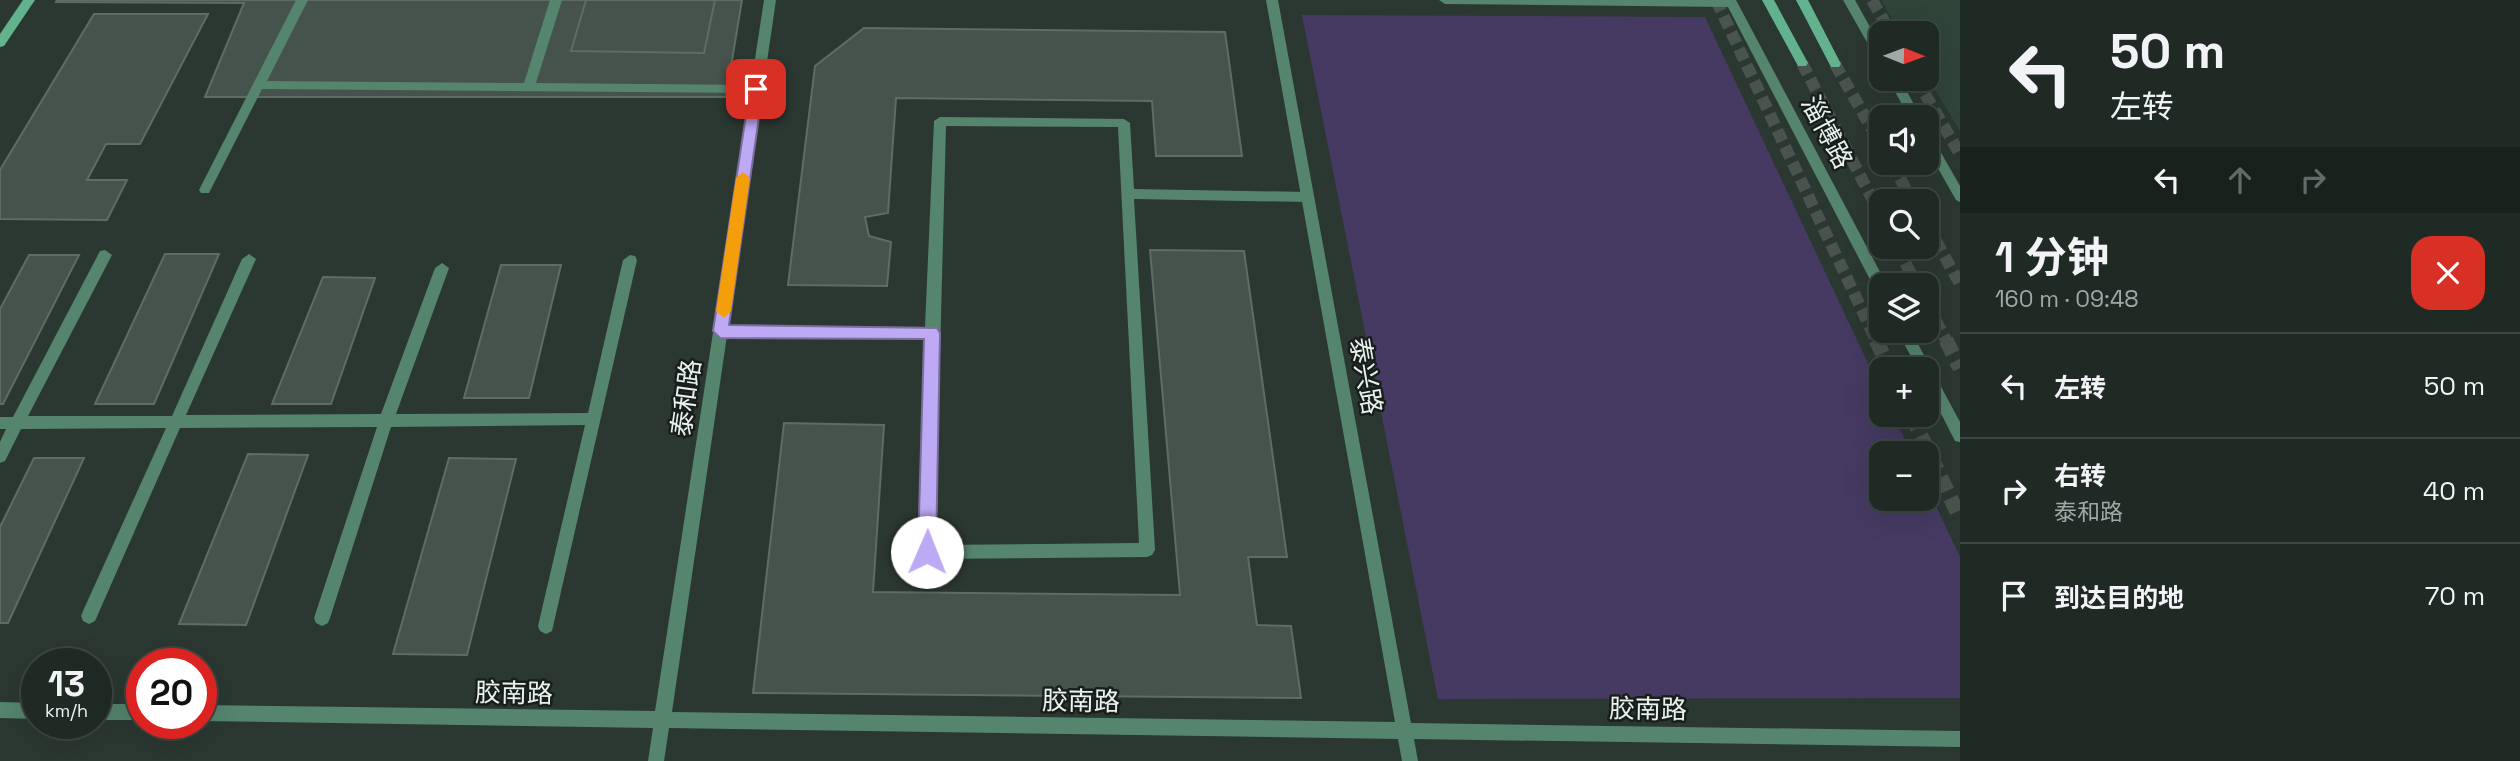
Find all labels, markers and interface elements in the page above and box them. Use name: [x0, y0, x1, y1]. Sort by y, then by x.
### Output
text: 50 m: [2110, 20, 2225, 82]
north arrow: [1869, 21, 1939, 91]
map controls: [1869, 21, 1939, 511]
icon: left: [1995, 28, 2086, 119]
pin: [726, 59, 786, 119]
icon: arrive: [737, 70, 775, 108]
text: 左转: [2110, 87, 2174, 127]
street label: 淄博路: [1794, 90, 1860, 174]
button: sound: [1869, 105, 1939, 175]
icon: left: [2148, 161, 2186, 199]
icon: ahead: [2221, 161, 2259, 199]
icon: right: [2294, 161, 2332, 199]
button: search: [1869, 189, 1939, 259]
text: 1 分钟: [1995, 231, 2109, 284]
button: close: [2411, 236, 2485, 310]
button: layers: [1869, 273, 1939, 343]
text: 160 m · 09:48: [1995, 284, 2139, 314]
street label: 泰兴路: [1342, 335, 1390, 417]
street label: 泰和路: [664, 357, 708, 439]
button: +: [1869, 357, 1939, 427]
icon: left: [1995, 367, 2033, 405]
text: 50 m: [2424, 369, 2485, 403]
text: 左转: [2054, 371, 2106, 405]
button: −: [1869, 441, 1939, 511]
text: 右转: [2054, 459, 2106, 493]
icon: right: [1995, 472, 2033, 510]
text: 40 m: [2423, 474, 2485, 508]
text: 泰和路: [2054, 497, 2123, 527]
position arrow: [890, 515, 964, 589]
icon: arrive: [1995, 577, 2033, 615]
text: 70 m: [2425, 579, 2485, 613]
text: 到达目的地: [2054, 581, 2184, 615]
speed limit sign: 20: [126, 648, 217, 739]
text: 13: [48, 662, 85, 706]
street label: 胶南路: [475, 675, 553, 711]
street label: 胶南路: [1042, 683, 1120, 719]
street label: 胶南路: [1609, 691, 1687, 727]
text: km/h: [45, 699, 88, 722]

